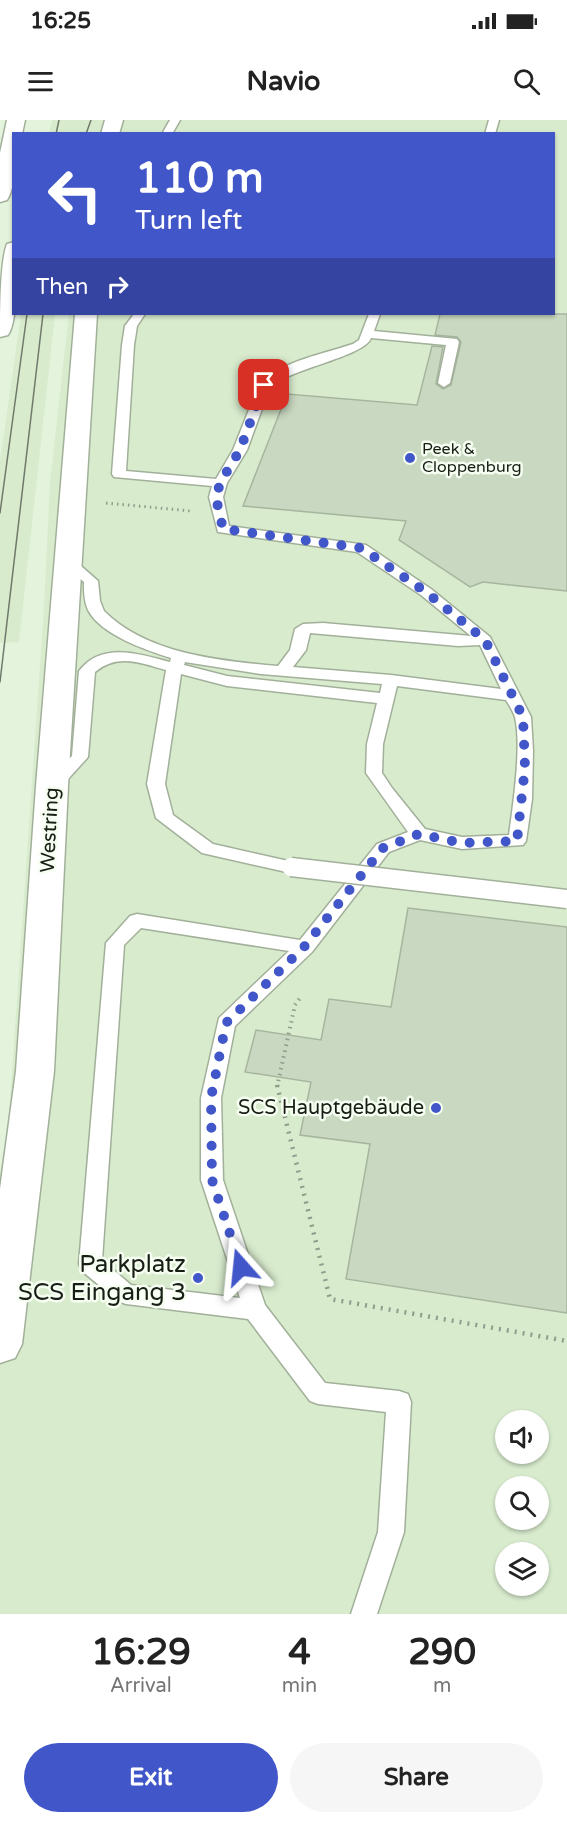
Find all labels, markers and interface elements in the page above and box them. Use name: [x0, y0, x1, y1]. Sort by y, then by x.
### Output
text: 16:25: [30, 8, 91, 34]
icon: menu: [24, 65, 57, 98]
text: Navio: [246, 65, 321, 98]
icon: search: [510, 65, 543, 98]
text: 110 m: [135, 153, 264, 204]
icon: left: [36, 156, 114, 234]
text: Turn left: [135, 204, 242, 237]
icon: right: [101, 270, 134, 303]
text: Then: [36, 274, 89, 300]
pin: [238, 359, 289, 410]
icon: arrive: [247, 368, 280, 401]
place label: Peek & Cloppenburg: [422, 439, 522, 477]
marker: Peek & Cloppenburg: [403, 451, 417, 465]
street label: Westring: [36, 787, 64, 873]
place label: SCS Hauptgebäude: [238, 1096, 424, 1120]
marker: SCS Hauptgebäude: [429, 1101, 443, 1115]
position arrow: [209, 1235, 273, 1299]
place label: Parkplatz SCS Eingang 3: [18, 1250, 186, 1307]
marker: Parkplatz SCS Eingang 3: [191, 1271, 205, 1285]
map controls: [495, 1410, 549, 1596]
button: sound: [495, 1410, 549, 1464]
button: search: [495, 1476, 549, 1530]
button: layers: [495, 1542, 549, 1596]
text: 16:29: [91, 1631, 191, 1674]
text: 4: [288, 1631, 311, 1674]
text: 290: [408, 1631, 476, 1674]
text: Arrival: [110, 1674, 172, 1698]
text: min: [282, 1674, 317, 1698]
text: m: [433, 1674, 451, 1698]
button: Exit: [24, 1743, 278, 1812]
button: Share: [290, 1743, 543, 1812]

